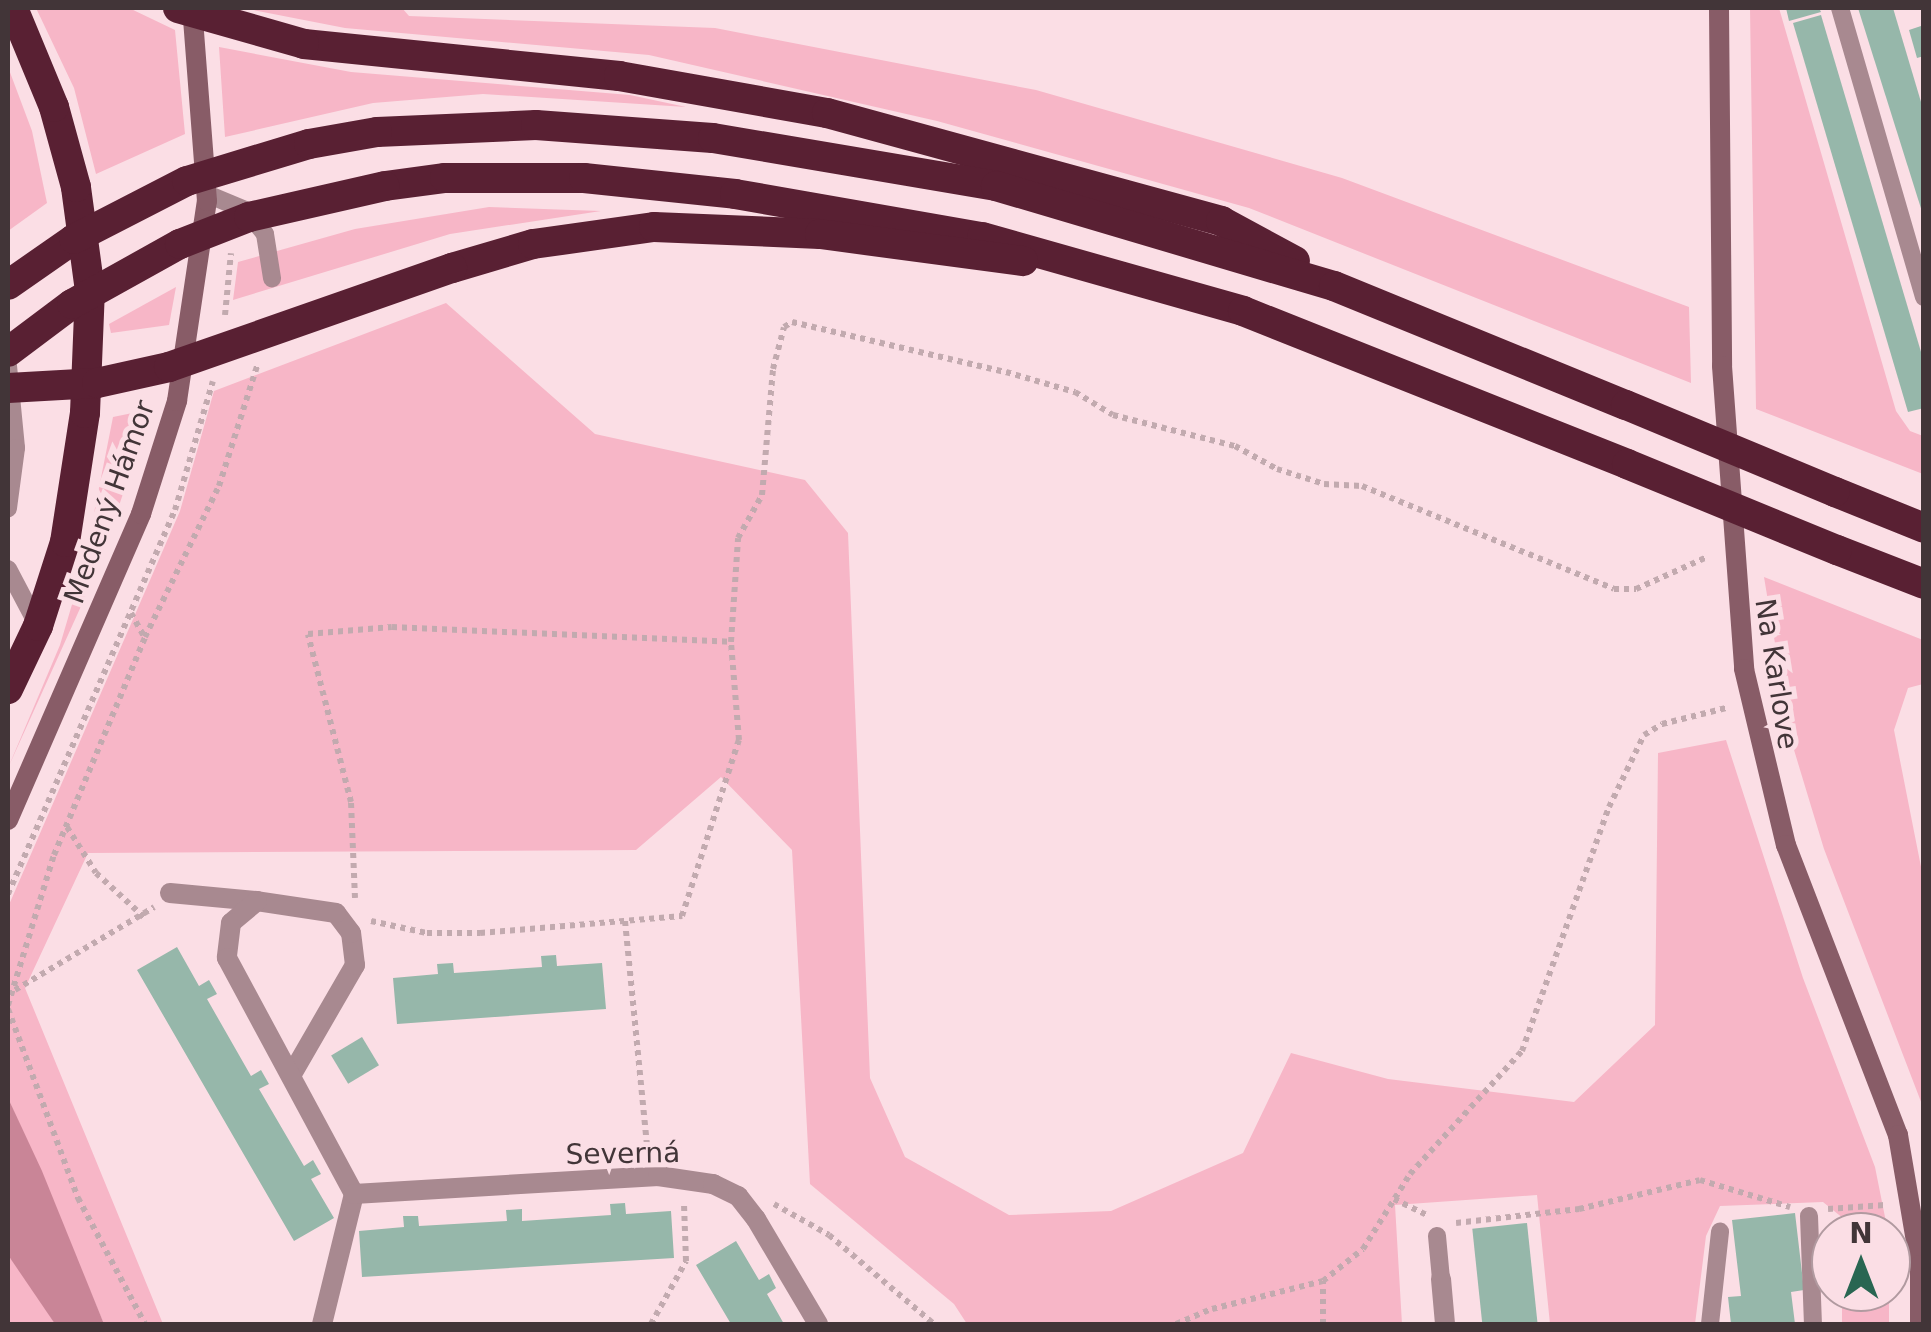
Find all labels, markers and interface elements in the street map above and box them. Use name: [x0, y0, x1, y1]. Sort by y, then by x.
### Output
street label: Medený Hámor: [58, 396, 162, 608]
street label: Na Karlove: [1747, 596, 1805, 752]
street label: Severná: [565, 1136, 681, 1172]
north arrow: [1811, 1212, 1911, 1312]
text: N: [1849, 1217, 1873, 1250]

